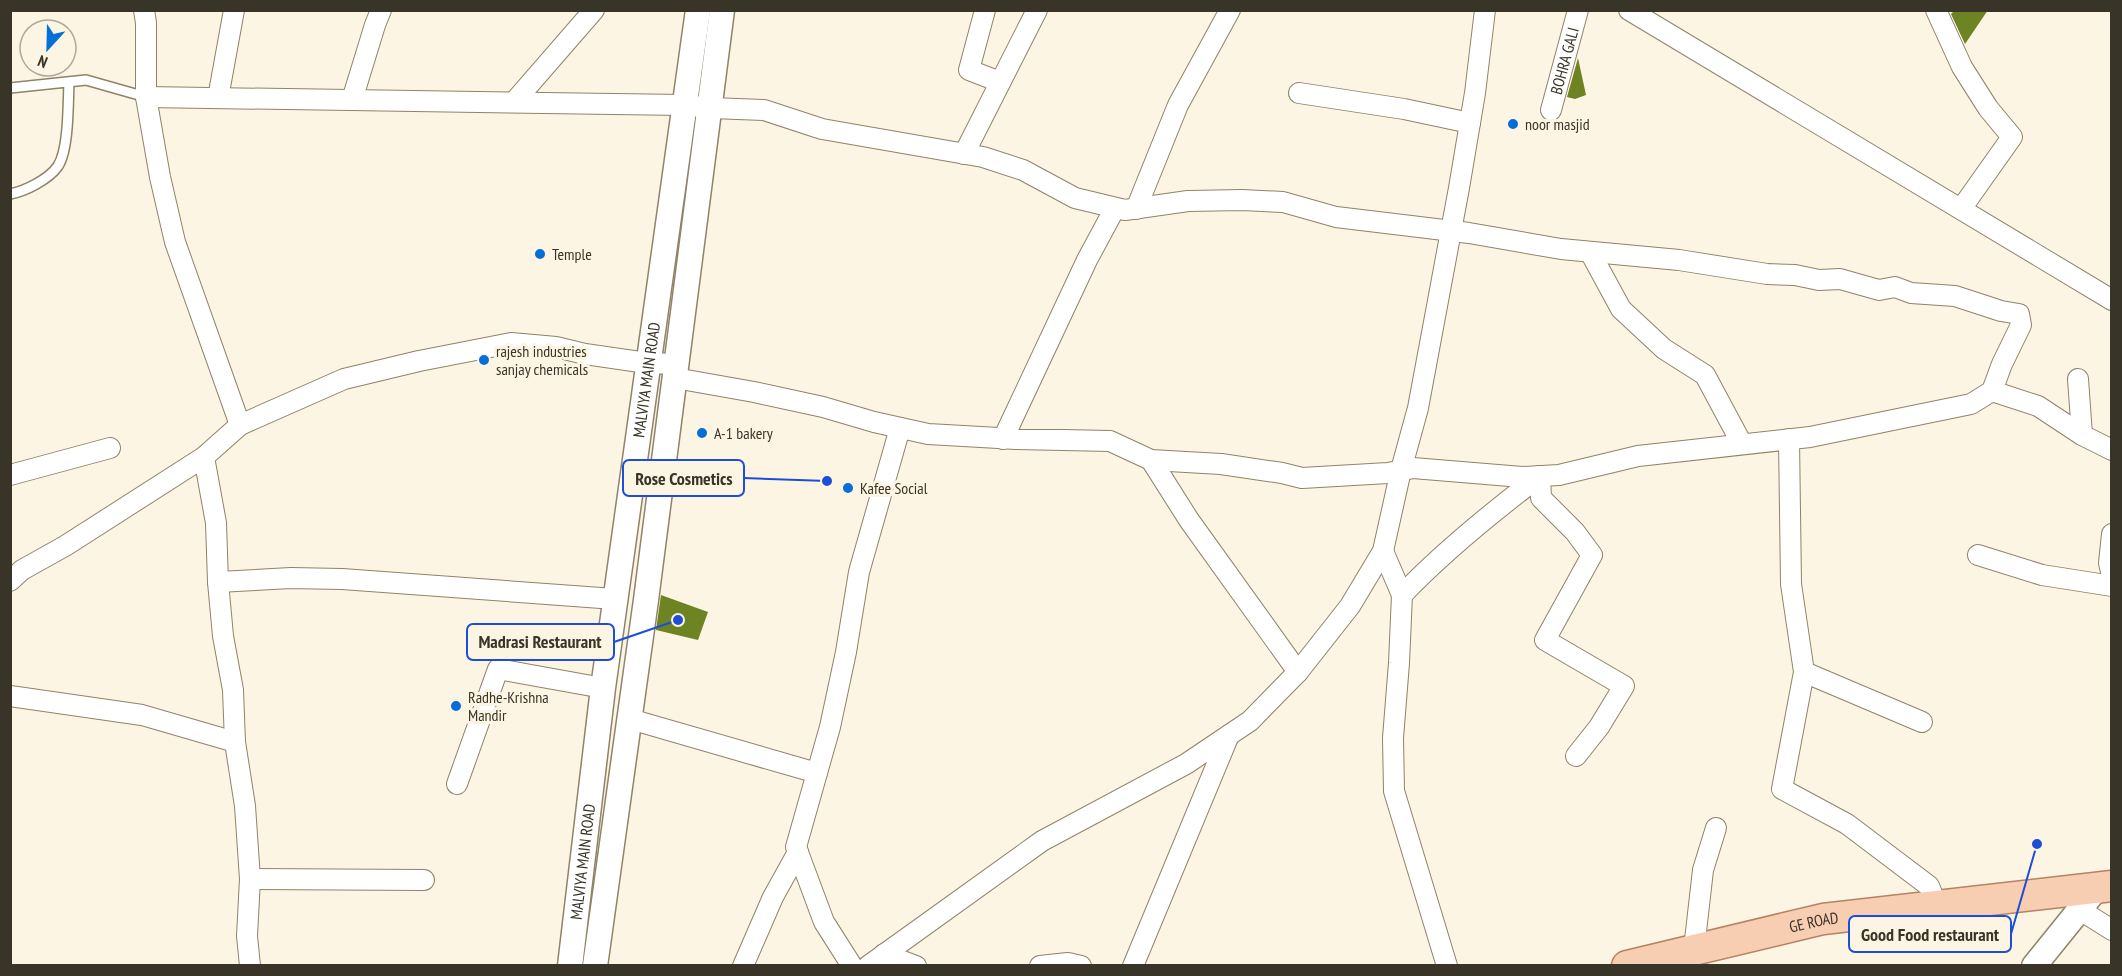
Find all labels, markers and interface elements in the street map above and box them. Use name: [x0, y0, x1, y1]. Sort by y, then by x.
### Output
north arrow: [18, 18, 78, 78]
street label: BOHRA GALI: [1546, 25, 1583, 96]
text: N: [35, 51, 50, 73]
place label: noor masjid: [1525, 114, 1590, 134]
marker: noor masjid: [1506, 117, 1520, 131]
place label: Temple: [552, 244, 592, 264]
marker: Temple: [533, 247, 547, 261]
street label: MALVIYA MAIN ROAD: [628, 321, 664, 439]
place label: rajesh industries sanjay chemicals: [496, 341, 588, 379]
marker: rajesh industries sanjay chemicals: [477, 353, 491, 367]
place label: A-1 bakery: [714, 423, 773, 443]
marker: A-1 bakery: [695, 426, 709, 440]
callout: Rose Cosmetics: [623, 460, 744, 496]
text: Rose Cosmetics: [635, 467, 733, 490]
place label: Kafee Social: [860, 478, 928, 498]
marker: Kafee Social: [841, 481, 855, 495]
callout: Madrasi Restaurant: [467, 624, 614, 660]
text: Madrasi Restaurant: [478, 630, 602, 653]
place label: Radhe-Krishna Mandir: [468, 687, 549, 725]
marker: Radhe-Krishna Mandir: [449, 699, 463, 713]
street label: MALVIYA MAIN ROAD: [566, 803, 599, 921]
street label: GE ROAD: [1787, 907, 1839, 937]
callout: Good Food restaurant: [1849, 916, 2011, 952]
text: Good Food restaurant: [1861, 923, 2000, 946]

